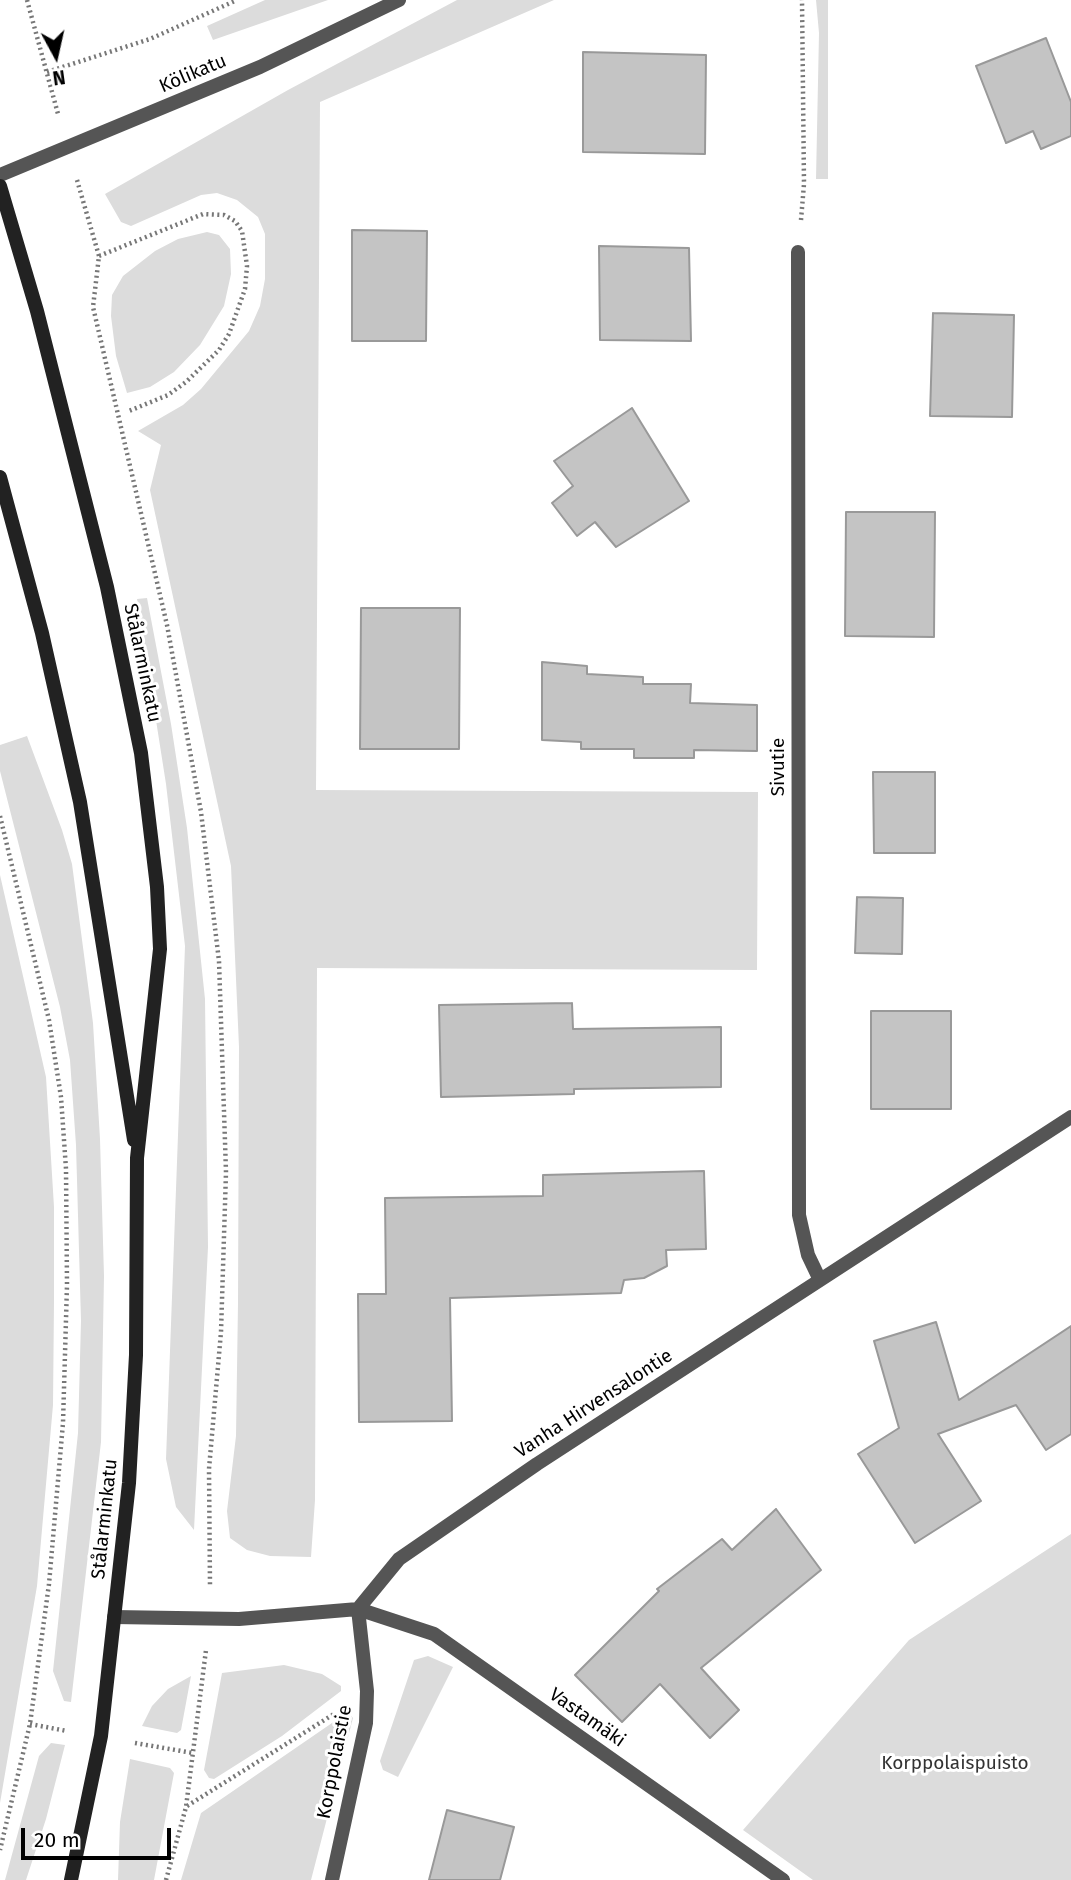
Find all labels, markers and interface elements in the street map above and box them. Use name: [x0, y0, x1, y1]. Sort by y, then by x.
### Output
north arrow: [21, 21, 91, 91]
street label: Kölikatu: [156, 50, 230, 98]
text: N: [51, 65, 67, 90]
street label: Stålarminkatu: [118, 602, 166, 724]
street label: Sivutie: [768, 738, 790, 796]
street label: Vanha Hirvensalontie: [511, 1345, 677, 1463]
street label: Stålarminkatu: [87, 1458, 123, 1580]
street label: Vastamäki: [545, 1684, 629, 1752]
street label: Korppolaistie: [313, 1703, 357, 1821]
park label: Korppolaispuisto: [881, 1753, 1029, 1775]
scale bar: [24, 1814, 175, 1858]
text: 20 m: [34, 1827, 80, 1853]

